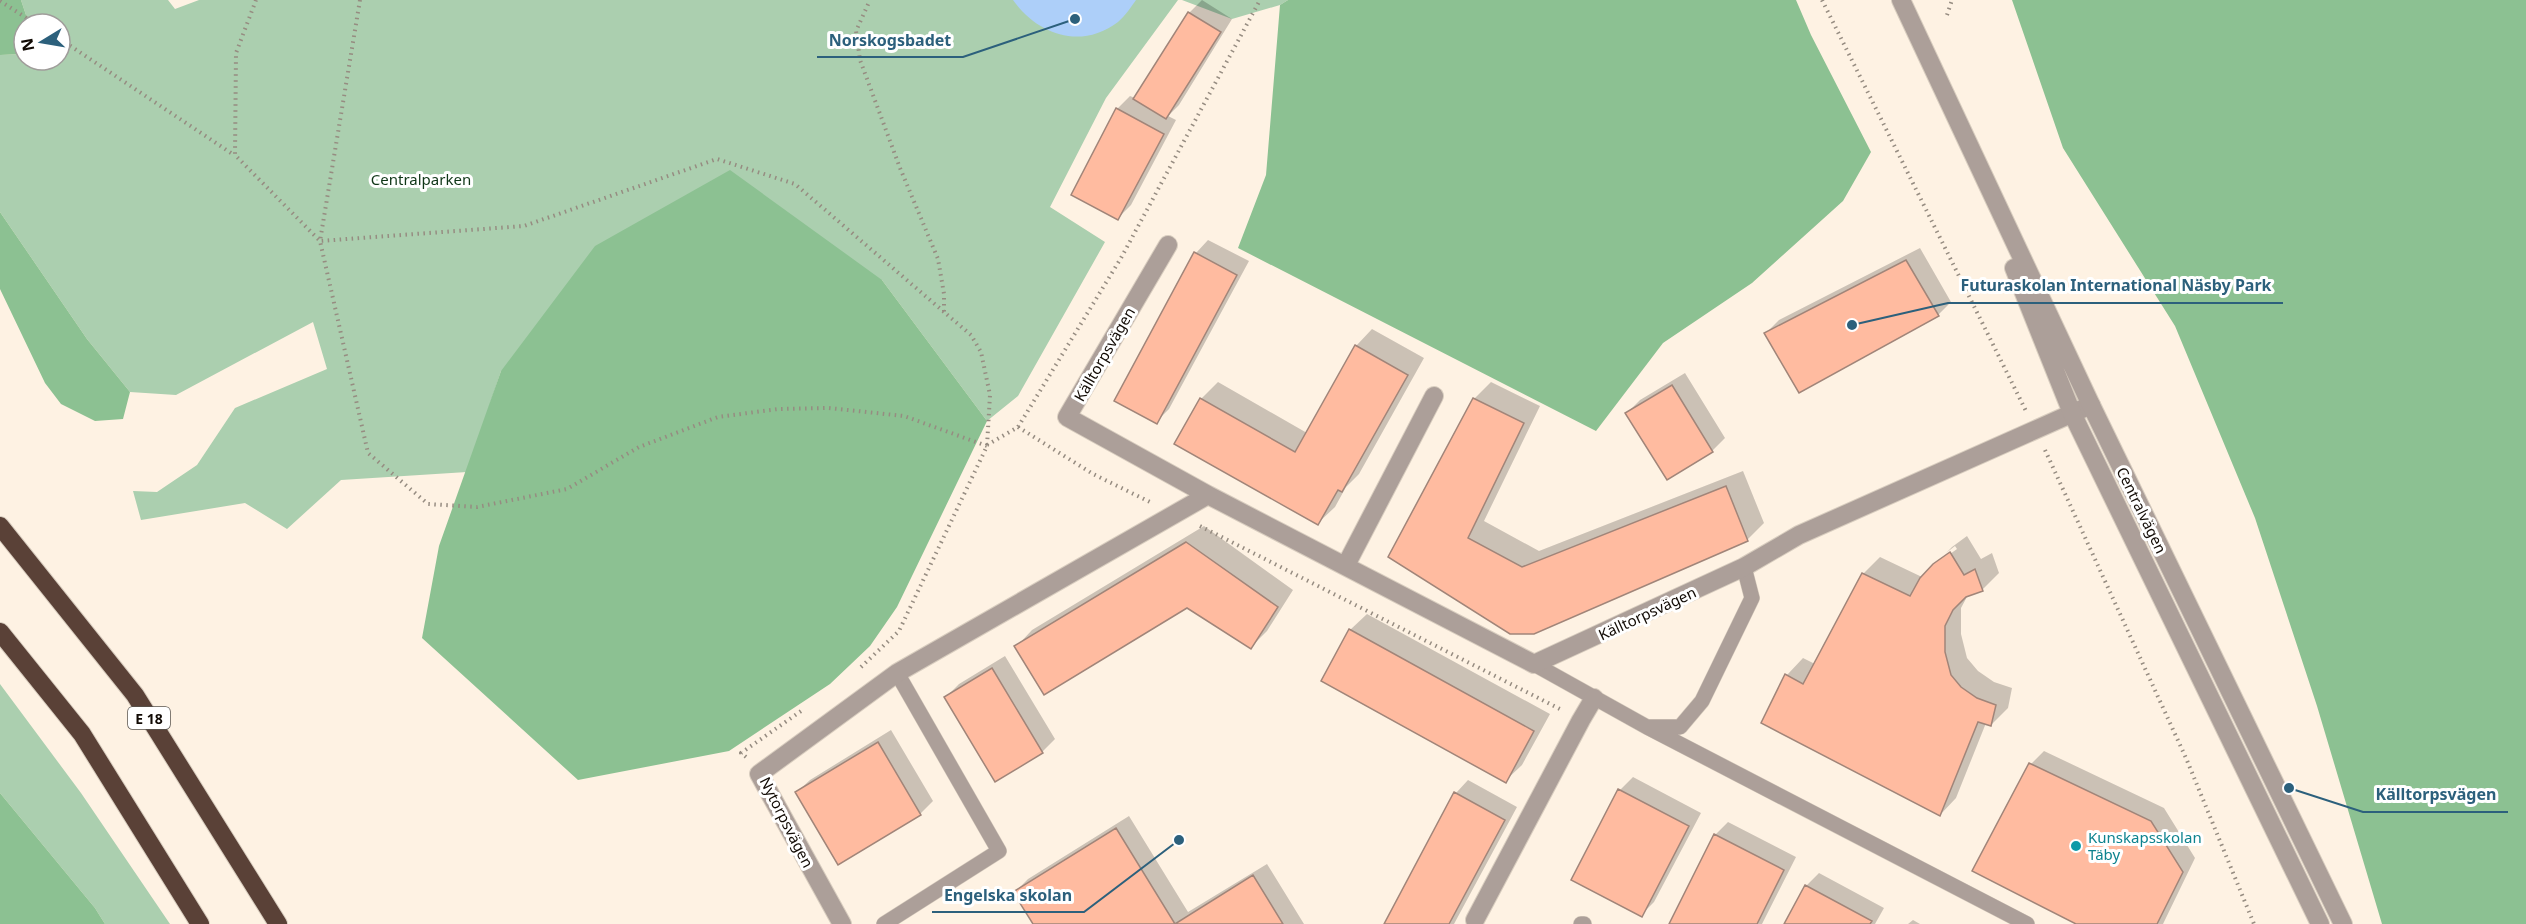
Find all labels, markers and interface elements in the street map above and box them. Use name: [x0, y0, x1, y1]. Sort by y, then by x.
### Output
north arrow: [12, 12, 72, 72]
callout: Norskogsbadet: [817, 23, 963, 57]
text: Norskogsbadet: [829, 29, 951, 51]
text: N: [15, 36, 39, 53]
park label: Centralparken: [371, 169, 471, 189]
callout: Futuraskolan International Näsby Park: [1948, 269, 2283, 303]
text: Futuraskolan International Näsby Park: [1960, 274, 2272, 296]
street label: Källtorpsvägen: [1069, 303, 1139, 405]
street label: Centralvägen: [2112, 463, 2172, 557]
street label: Källtorpsvägen: [1595, 582, 1699, 644]
road number: E 18: [128, 707, 170, 729]
street label: Nytorpsvägen: [756, 773, 818, 871]
callout: Källtorpsvägen: [2363, 778, 2508, 812]
text: Källtorpsvägen: [2376, 783, 2496, 805]
place label: Kunskapsskolan Täby: [2088, 827, 2202, 864]
marker: Kunskapsskolan Täby: [2069, 839, 2083, 853]
callout: Engelska skolan: [932, 878, 1084, 912]
text: Engelska skolan: [944, 884, 1072, 906]

